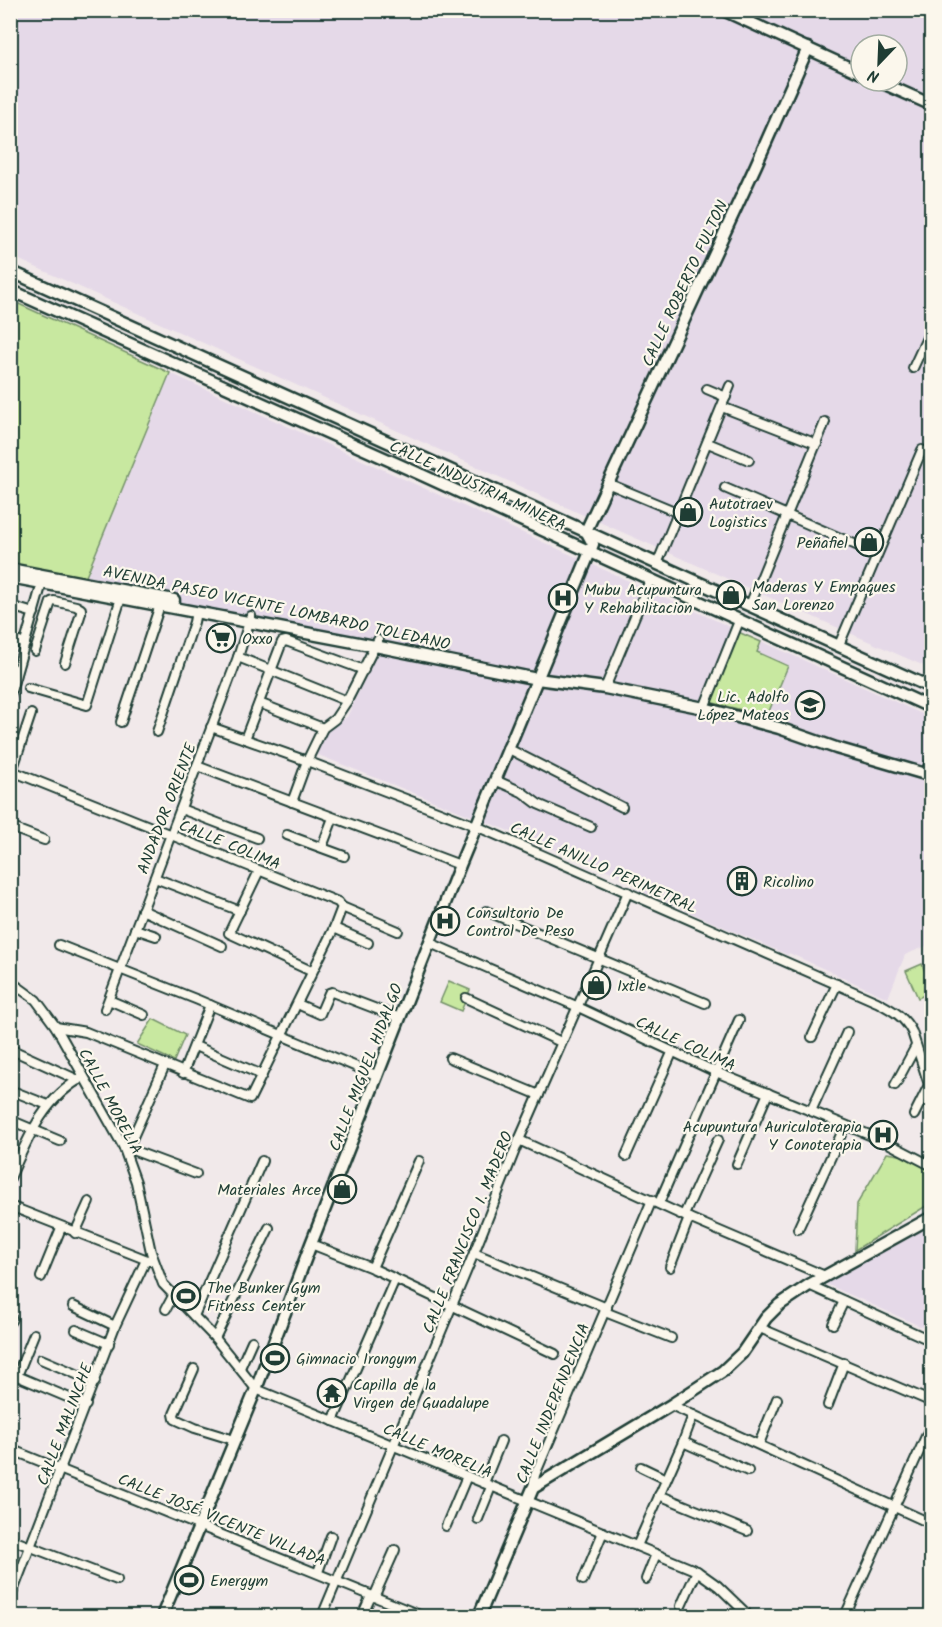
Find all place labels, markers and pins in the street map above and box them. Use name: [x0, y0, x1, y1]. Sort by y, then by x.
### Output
place label: Autotraev Logistics: [709, 492, 773, 535]
shop icon: Autotraev Logistics: [672, 496, 704, 528]
shop icon: Peñafiel: [853, 526, 885, 558]
place label: Peñafiel: [797, 531, 848, 556]
place label: Maderas Y Empaques San Lorenzo: [752, 575, 896, 618]
place label: Mubu Acupuntura Y Rehabilitacion: [584, 578, 702, 621]
shop icon: Maderas Y Empaques San Lorenzo: [715, 579, 747, 611]
hospital icon: Mubu Acupuntura Y Rehabilitacion: [547, 582, 579, 614]
supermarket icon: Oxxo: [205, 622, 237, 654]
place label: Oxxo: [242, 627, 273, 652]
place label: Lic. Adolfo López Mateos: [697, 685, 789, 728]
school or university icon: Lic. Adolfo López Mateos: [794, 689, 826, 721]
building icon: Ricolino: [726, 865, 758, 897]
place label: Ricolino: [763, 870, 814, 895]
place label: Consultorio De Control De Peso: [466, 901, 574, 944]
hospital icon: Consultorio De Control De Peso: [429, 905, 461, 937]
shop icon: Ixtle: [580, 969, 612, 1001]
place label: Ixtle: [617, 974, 646, 999]
place label: Acupuntura Auriculoterapia Y Conoterapia: [683, 1115, 862, 1158]
hospital icon: Acupuntura Auriculoterapia Y Conoterapia: [867, 1119, 899, 1151]
shop icon: Materiales Arce: [326, 1173, 358, 1205]
place label: Materiales Arce: [217, 1178, 321, 1203]
place label: The Bunker Gym Fitness Center: [207, 1276, 321, 1319]
sports icon: The Bunker Gym Fitness Center: [170, 1280, 202, 1312]
sports icon: Gimnacio Irongym: [259, 1342, 291, 1374]
place label: Gimnacio Irongym: [296, 1347, 417, 1372]
place label: Capilla de la Virgen de Guadalupe: [353, 1373, 489, 1416]
temple icon: Capilla de la Virgen de Guadalupe: [316, 1377, 348, 1409]
sports icon: Energym: [173, 1564, 205, 1596]
place label: Energym: [210, 1569, 268, 1594]

